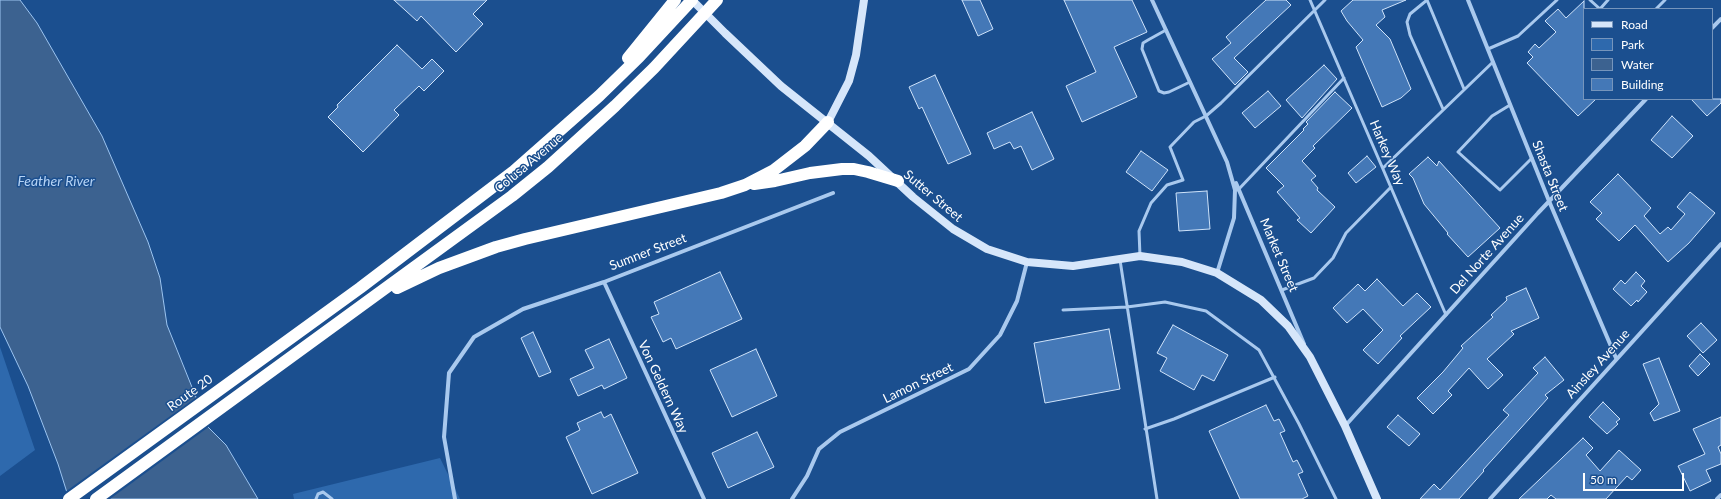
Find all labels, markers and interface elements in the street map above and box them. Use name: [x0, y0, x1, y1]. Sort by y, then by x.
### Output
legend: [1583, 8, 1713, 100]
text: Road: [1621, 17, 1648, 32]
text: Park: [1621, 37, 1644, 52]
text: Water: [1621, 57, 1654, 72]
text: Building: [1621, 77, 1664, 92]
street label: Harkey Way: [1366, 118, 1408, 188]
street label: Colusa Avenue: [492, 130, 566, 196]
street label: Shasta Street: [1529, 138, 1571, 214]
street label: Sutter Street: [900, 167, 966, 225]
water label: Feather River: [17, 173, 95, 189]
street label: Del Norte Avenue: [1447, 211, 1527, 297]
street label: Market Street: [1257, 216, 1301, 294]
street label: Sumner Street: [607, 230, 689, 274]
street label: Ainsley Avenue: [1563, 326, 1633, 402]
street label: Von Geldern Way: [635, 338, 691, 436]
street label: Lamon Street: [880, 359, 956, 407]
street label: Route 20: [164, 371, 216, 415]
scale bar: [1585, 465, 1686, 491]
text: 50 m: [1590, 472, 1617, 487]

